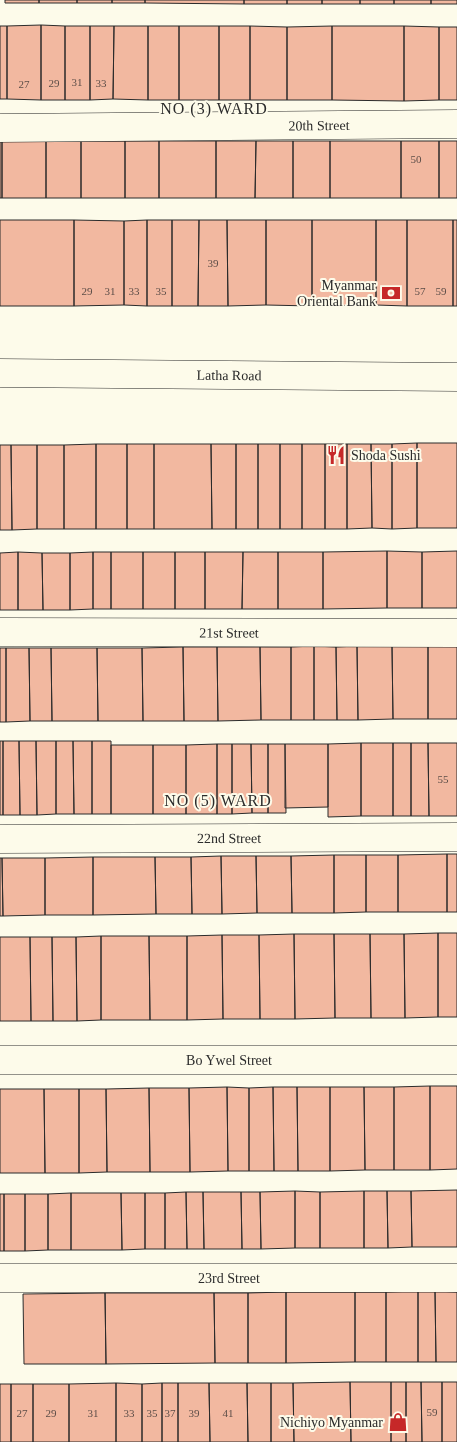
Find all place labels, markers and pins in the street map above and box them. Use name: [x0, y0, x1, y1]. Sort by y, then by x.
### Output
place label: Myanmar Oriental Bank: [297, 278, 376, 309]
bank icon: Myanmar Oriental Bank: [380, 282, 402, 304]
restaurant icon: Shoda Sushi: [325, 444, 347, 466]
place label: Shoda Sushi: [351, 448, 421, 463]
shop icon: Nichiyo Myanmar: [387, 1411, 409, 1433]
place label: Nichiyo Myanmar: [280, 1415, 383, 1430]

